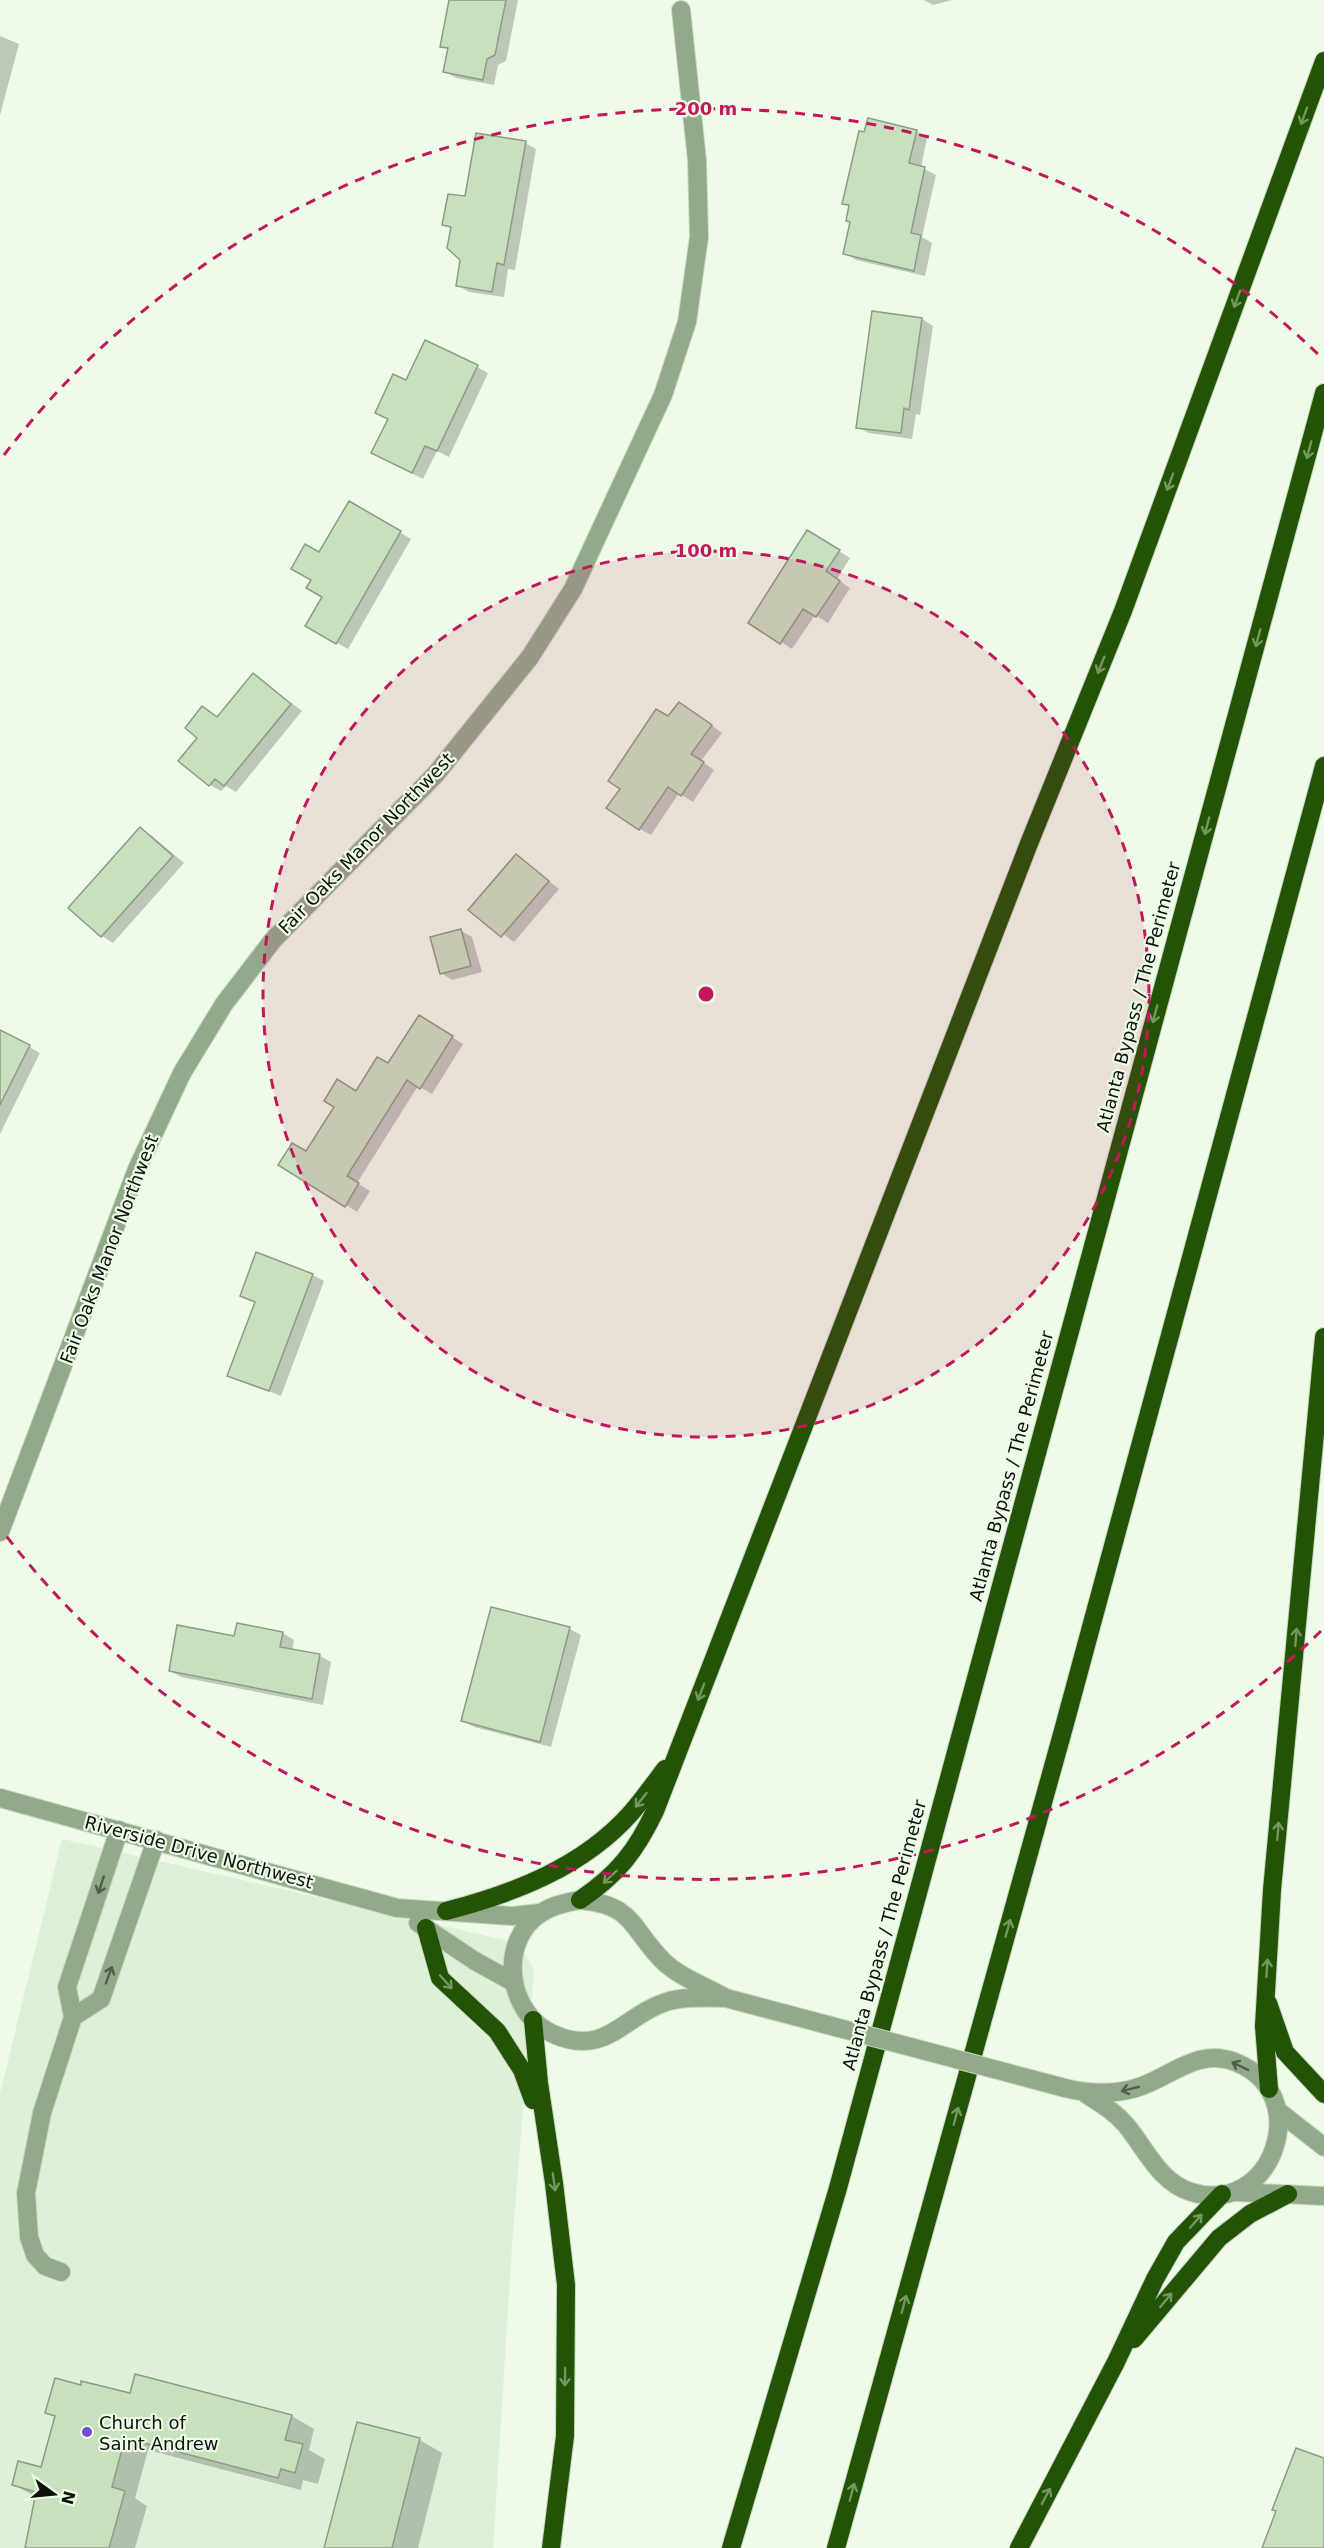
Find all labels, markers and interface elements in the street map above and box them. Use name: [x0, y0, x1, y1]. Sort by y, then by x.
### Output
text: 200 m: [675, 98, 737, 119]
one-way arrow: [1298, 106, 1309, 125]
one-way arrow: [1231, 289, 1242, 308]
one-way arrow: [1302, 440, 1314, 459]
one-way arrow: [1164, 472, 1175, 491]
text: 100 m: [675, 540, 737, 561]
one-way arrow: [1251, 628, 1263, 647]
one-way arrow: [1095, 655, 1106, 673]
street label: Fair Oaks Manor Northwest: [274, 748, 458, 938]
one-way arrow: [1200, 816, 1212, 835]
street label: Atlanta Bypass / The Perimeter: [1092, 859, 1184, 1134]
centre of rings: [696, 984, 716, 1004]
one-way arrow: [1149, 1005, 1161, 1024]
street label: Fair Oaks Manor Northwest: [56, 1132, 162, 1366]
street label: Atlanta Bypass / The Perimeter: [965, 1328, 1057, 1603]
one-way arrow: [1291, 1628, 1302, 1648]
one-way arrow: [695, 1682, 706, 1700]
one-way arrow: [635, 1791, 648, 1807]
street label: Atlanta Bypass / The Perimeter: [838, 1797, 930, 2072]
street label: Riverside Drive Northwest: [83, 1811, 315, 1893]
one-way arrow: [1273, 1822, 1284, 1842]
one-way arrow: [603, 1870, 618, 1884]
one-way arrow: [94, 1875, 105, 1894]
one-way arrow: [1003, 1919, 1014, 1938]
one-way arrow: [1262, 1958, 1273, 1978]
one-way arrow: [105, 1966, 116, 1985]
one-way arrow: [439, 1974, 453, 1989]
one-way arrow: [1231, 2059, 1249, 2071]
one-way arrow: [1121, 2084, 1140, 2095]
one-way arrow: [950, 2107, 962, 2126]
one-way arrow: [549, 2172, 560, 2192]
one-way arrow: [1189, 2214, 1203, 2229]
one-way arrow: [1159, 2293, 1173, 2308]
one-way arrow: [899, 2295, 910, 2314]
one-way arrow: [559, 2366, 571, 2386]
place label: Church of Saint Andrew: [99, 2412, 219, 2454]
marker: Church of Saint Andrew: [80, 2425, 94, 2439]
north arrow: [24, 2464, 84, 2524]
one-way arrow: [847, 2482, 858, 2501]
one-way arrow: [1040, 2488, 1052, 2505]
text: N: [57, 2489, 79, 2507]

